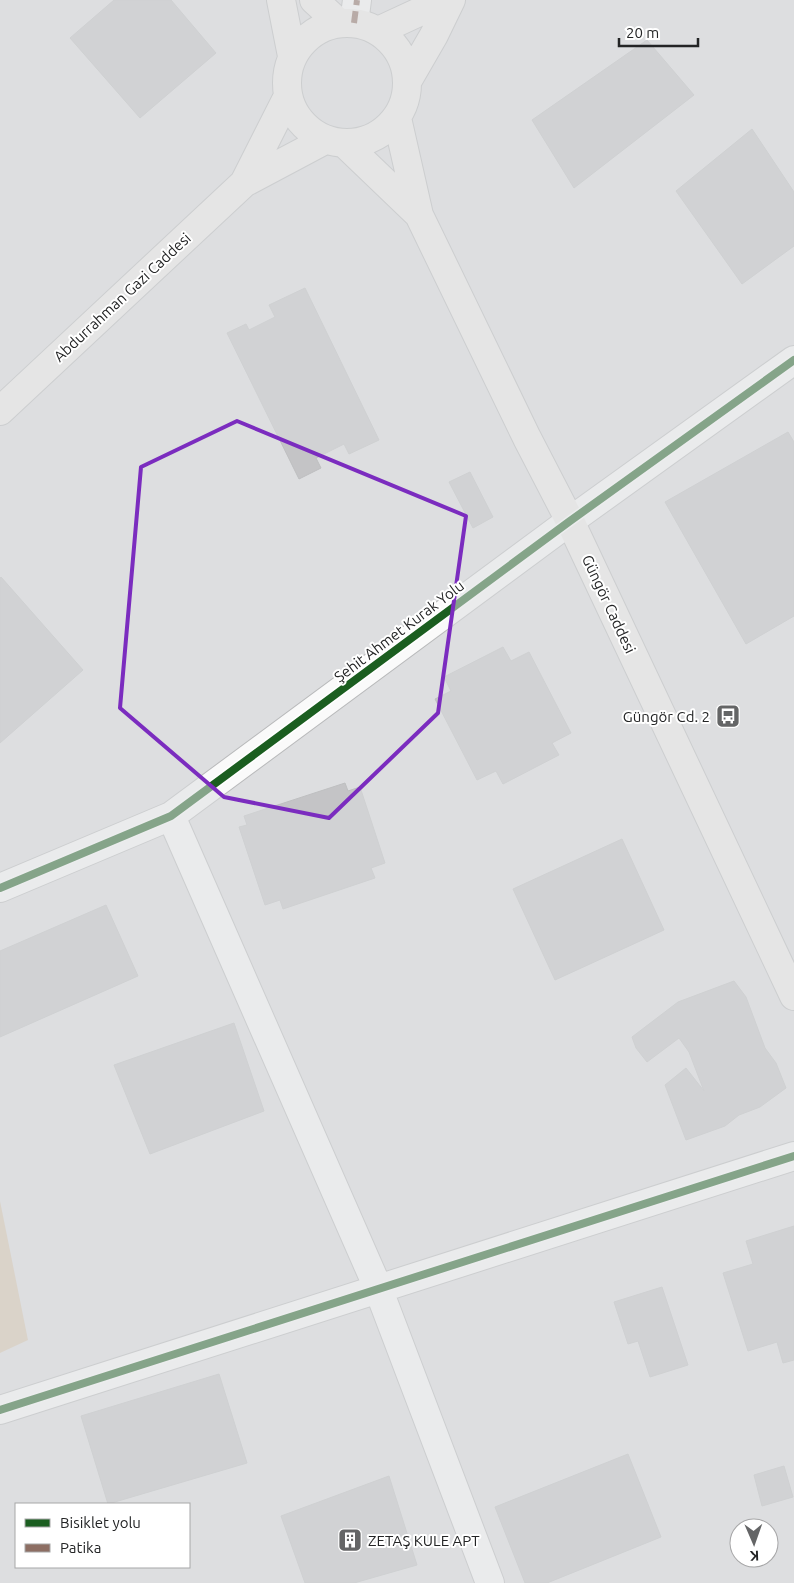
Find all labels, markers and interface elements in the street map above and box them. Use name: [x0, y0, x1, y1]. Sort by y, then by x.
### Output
scale bar: [619, 15, 698, 47]
text: 20 m: [626, 24, 659, 41]
street label: Abdurrahman Gazi Caddesi: [50, 229, 194, 365]
street label: Güngör Caddesi: [579, 552, 639, 656]
street label: Şehit Ahmet Kurak Yolu: [331, 577, 467, 685]
bus stop icon: Güngör Cd. 2: [715, 703, 741, 729]
place label: Güngör Cd. 2: [623, 708, 710, 725]
legend: [15, 1503, 190, 1568]
text: Bisiklet yolu: [60, 1514, 141, 1531]
north arrow: [729, 1518, 779, 1568]
building icon: ZETAŞ KULE APT: [337, 1527, 363, 1553]
place label: ZETAŞ KULE APT: [368, 1532, 480, 1549]
text: Patika: [60, 1539, 101, 1556]
text: K: [749, 1548, 759, 1564]

